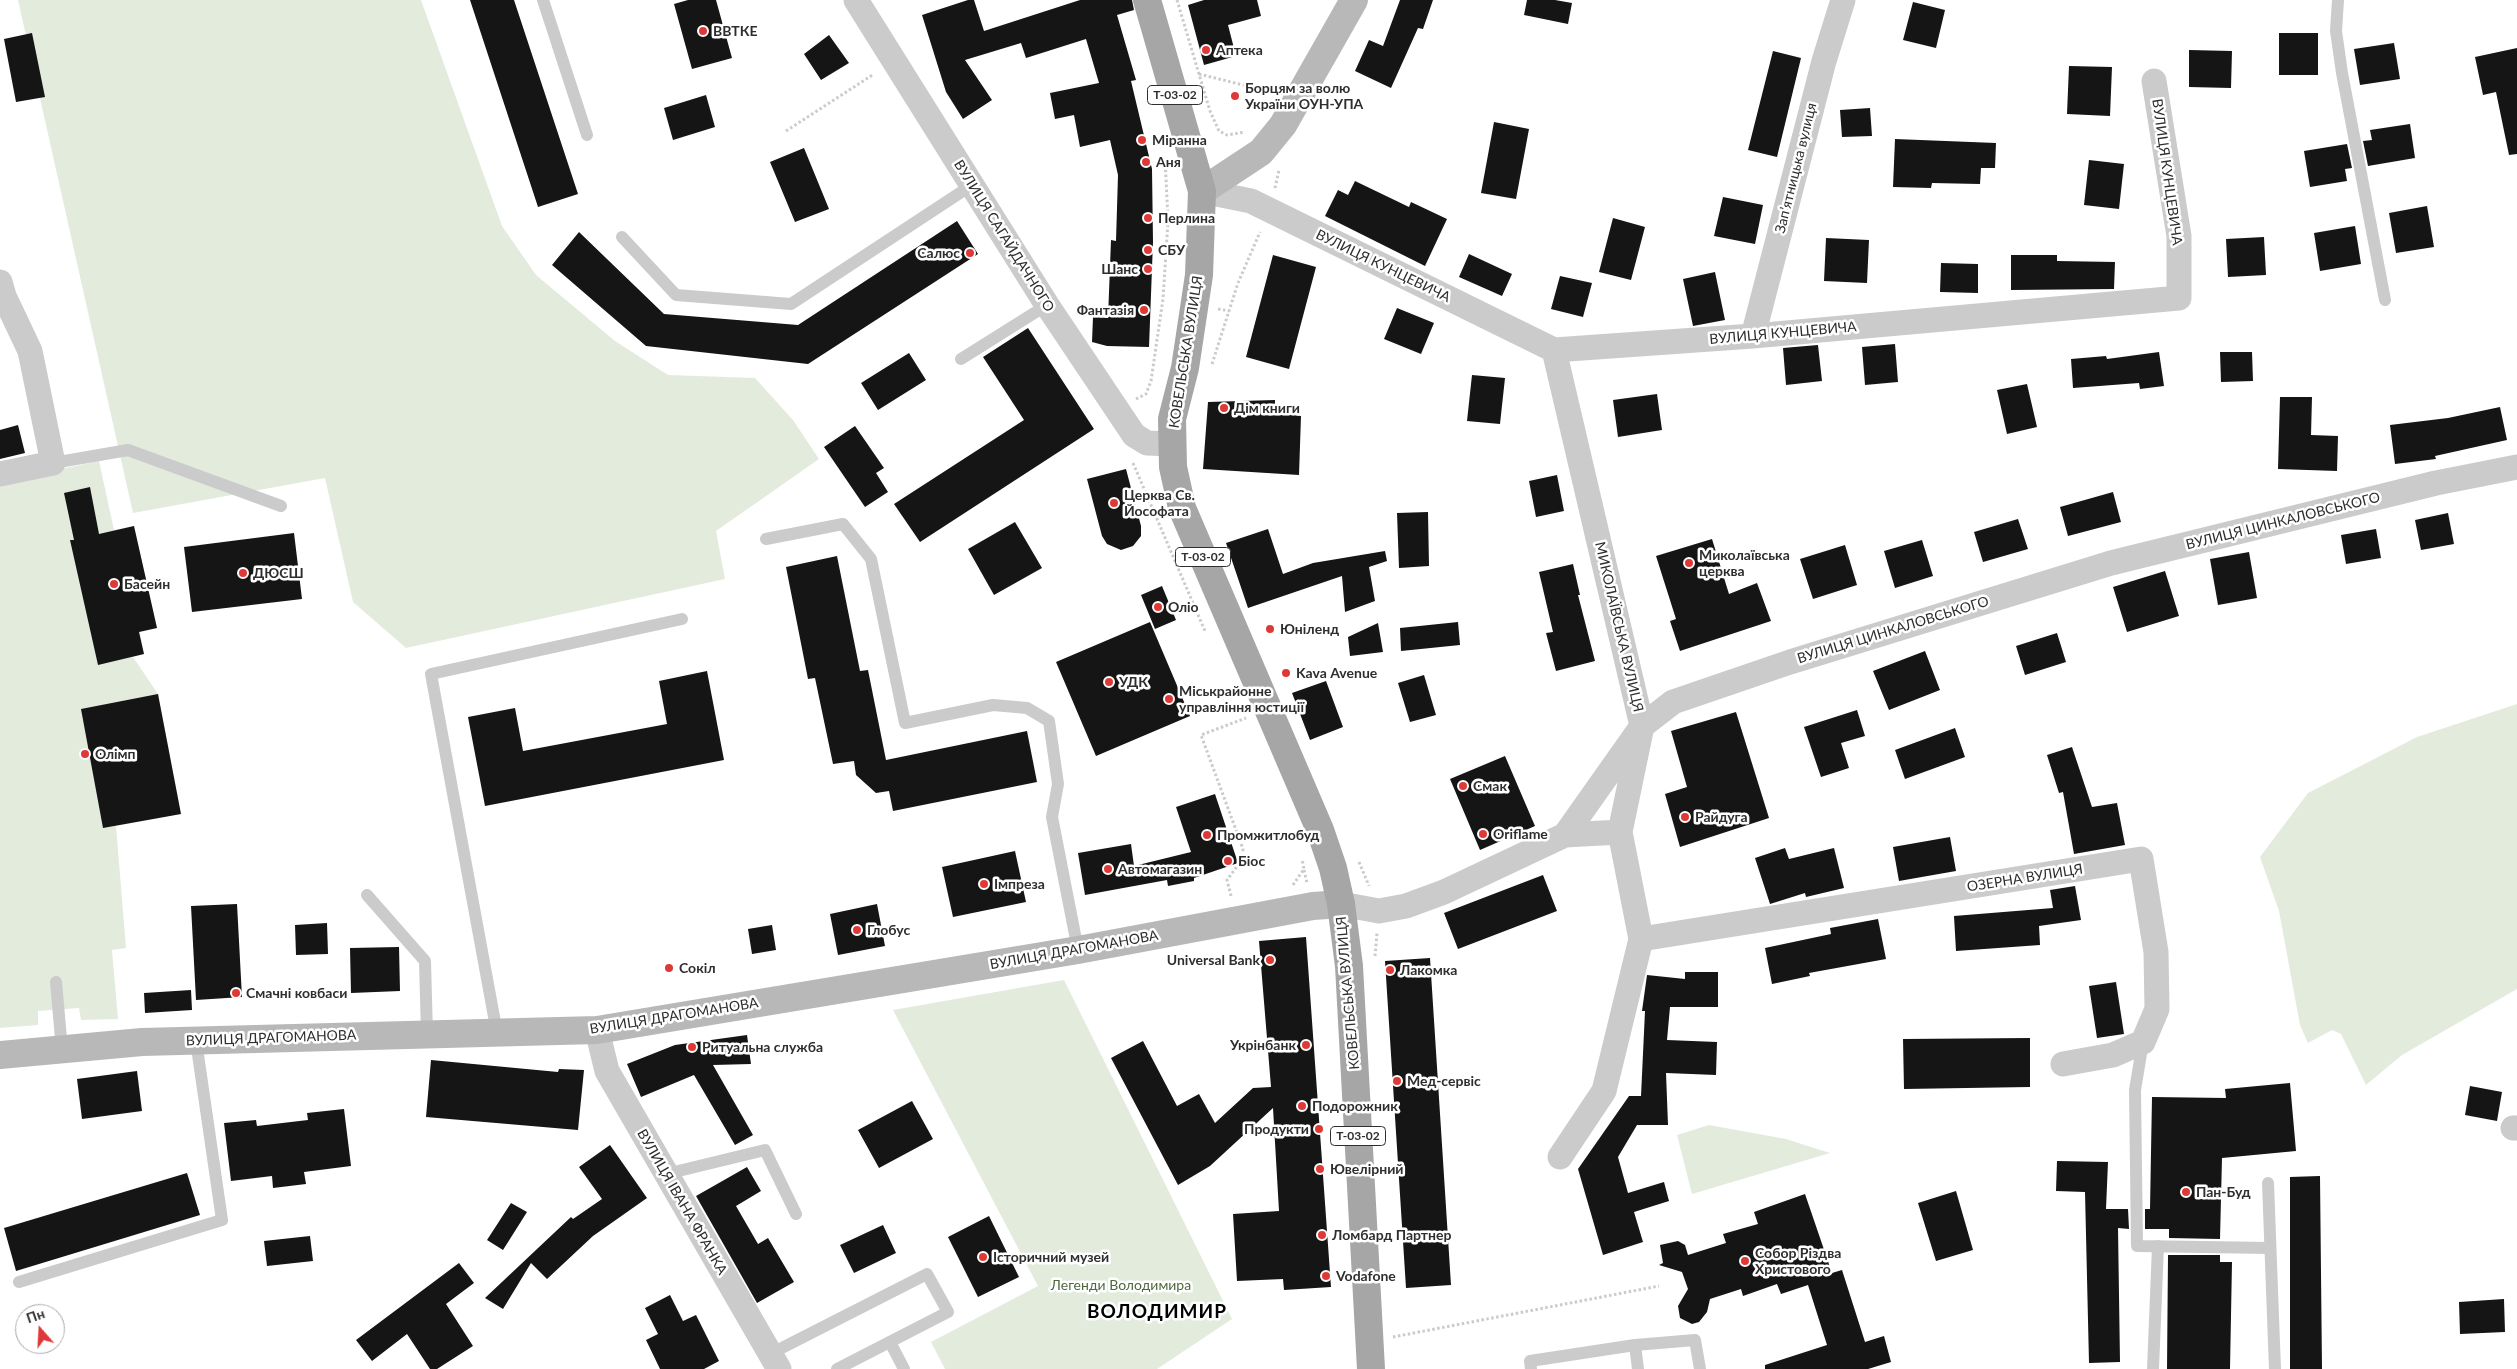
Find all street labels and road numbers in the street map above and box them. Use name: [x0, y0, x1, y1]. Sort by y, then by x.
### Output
road number: Т-03-02: [1148, 86, 1202, 104]
street label: ВУЛИЦЯ КУНЦЕВИЧА: [2148, 98, 2186, 246]
street label: Запʼятницька вулиця: [1772, 101, 1820, 235]
street label: ВУЛИЦЯ САГАЙДАЧНОГО: [950, 157, 1058, 315]
street label: ВУЛИЦЯ КУНЦЕВИЧА: [1313, 226, 1453, 306]
street label: КОВЕЛЬСЬКА ВУЛИЦЯ: [1166, 275, 1206, 429]
street label: ВУЛИЦЯ КУНЦЕВИЧА: [1709, 318, 1857, 348]
street label: ВУЛИЦЯ ЦИНКАЛОВСЬКОГО: [2184, 489, 2382, 553]
street label: МИКОЛАЇВСЬКА ВУЛИЦЯ: [1591, 540, 1647, 714]
road number: Т-03-02: [1176, 548, 1230, 566]
street label: ВУЛИЦЯ ЦИНКАЛОВСЬКОГО: [1795, 593, 1991, 667]
street label: ОЗЕРНА ВУЛИЦЯ: [1966, 861, 2084, 895]
street label: КОВЕЛЬСЬКА ВУЛИЦЯ: [1333, 916, 1363, 1070]
street label: ВУЛИЦЯ ДРАГОМАНОВА: [989, 927, 1159, 973]
street label: ВУЛИЦЯ ДРАГОМАНОВА: [588, 994, 760, 1038]
street label: ВУЛИЦЯ ДРАГОМАНОВА: [185, 1027, 357, 1049]
street label: ВУЛИЦЯ ІВАНА ФРАНКА: [633, 1126, 731, 1278]
road number: Т-03-02: [1330, 1126, 1386, 1146]

